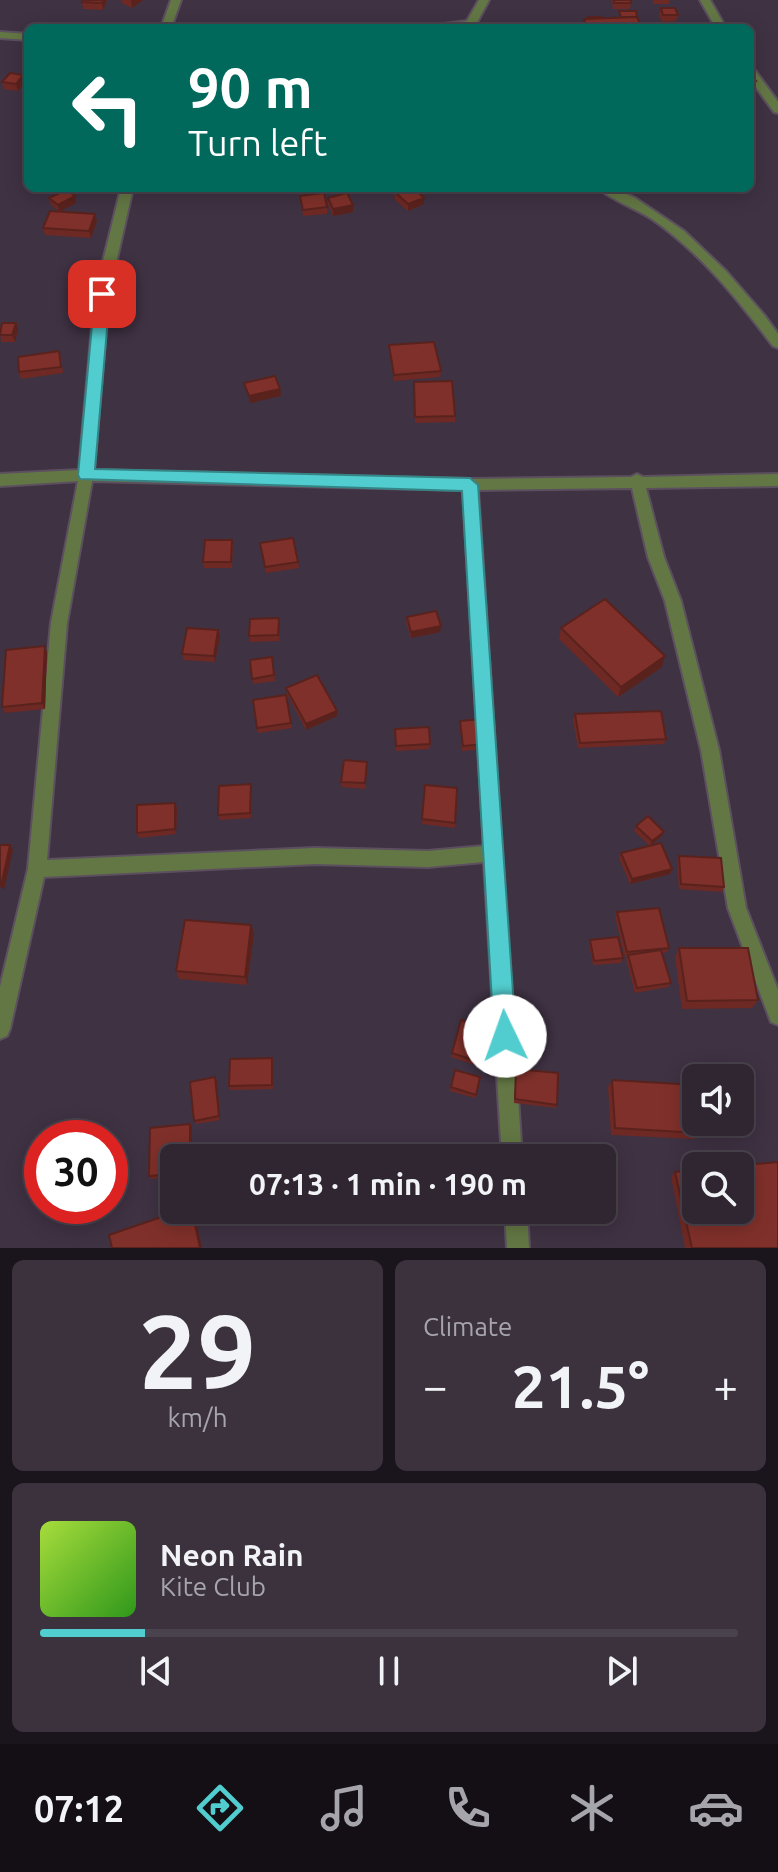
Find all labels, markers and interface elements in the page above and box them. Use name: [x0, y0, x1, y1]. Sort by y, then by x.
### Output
icon: left: [56, 56, 160, 160]
text: 90 m: [188, 56, 313, 119]
text: Turn left: [188, 122, 327, 163]
pin: [68, 260, 136, 328]
icon: arrive: [80, 272, 124, 316]
position arrow: [463, 994, 547, 1078]
map controls: [682, 1064, 754, 1224]
button: sound: [682, 1064, 754, 1136]
speed limit sign: 30: [24, 1120, 128, 1224]
button: search: [682, 1152, 754, 1224]
text: 07:13 · 1 min · 190 m: [249, 1167, 527, 1201]
text: 29: [139, 1292, 256, 1409]
text: Climate: [423, 1312, 512, 1341]
text: 21.5°: [512, 1352, 649, 1419]
text: −: [423, 1361, 448, 1410]
text: +: [713, 1361, 738, 1410]
text: km/h: [167, 1403, 228, 1432]
text: Neon Rain: [160, 1538, 304, 1572]
text: Kite Club: [160, 1572, 266, 1601]
icon: previous: [134, 1649, 178, 1693]
icon: pause: [367, 1649, 411, 1693]
icon: next: [600, 1649, 644, 1693]
icon: directions: [192, 1780, 248, 1836]
icon: music: [316, 1780, 372, 1836]
icon: phone: [440, 1780, 496, 1836]
icon: climate: [564, 1780, 620, 1836]
icon: car: [688, 1780, 744, 1836]
text: 07:12: [34, 1788, 124, 1829]

